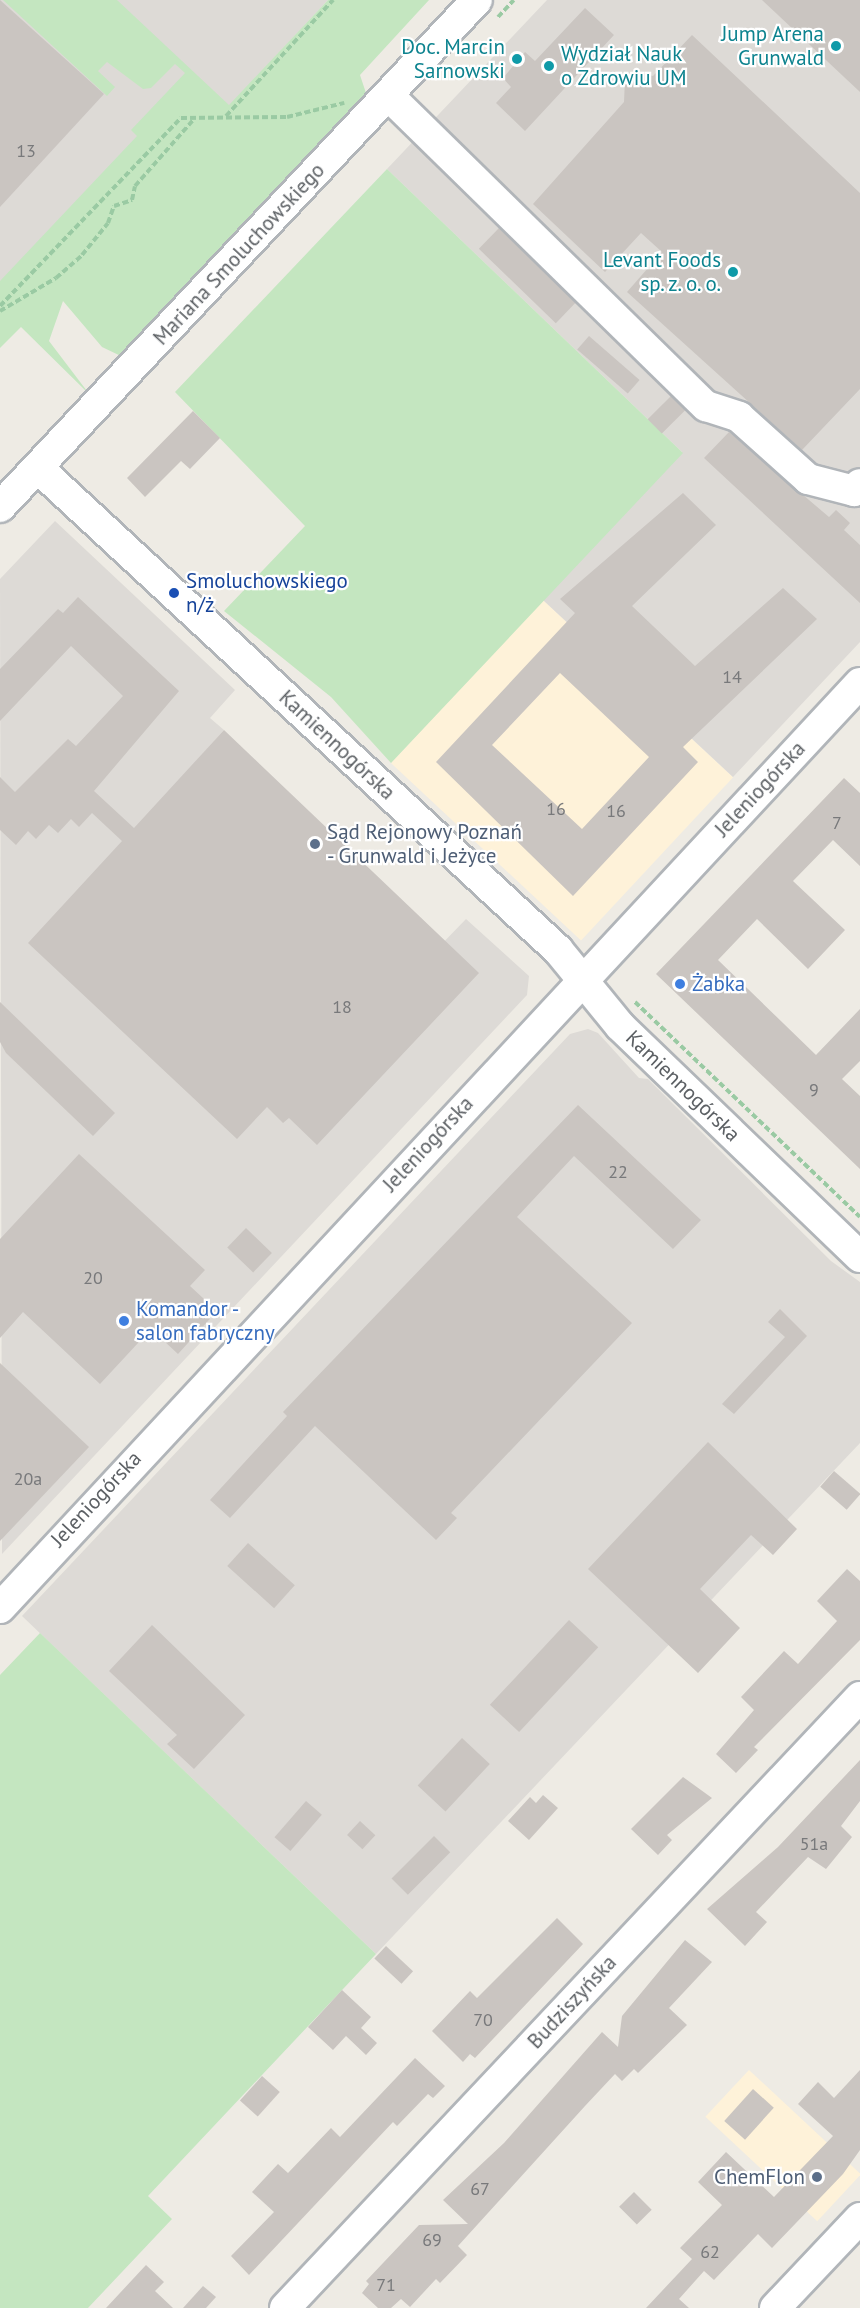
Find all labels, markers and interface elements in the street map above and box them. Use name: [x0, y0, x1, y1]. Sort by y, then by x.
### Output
place label: Jump Arena Grunwald: [721, 21, 824, 71]
place label: Doc. Marcin Sarnowski: [400, 34, 505, 84]
marker: Jump Arena Grunwald: [829, 39, 843, 53]
place label: Wydział Nauk o Zdrowiu UM: [561, 41, 687, 91]
marker: Doc. Marcin Sarnowski: [510, 52, 524, 66]
marker: Wydział Nauk o Zdrowiu UM: [542, 59, 556, 73]
house number: 13: [16, 140, 36, 162]
street label: Mariana Smoluchowskiego: [148, 158, 330, 350]
place label: Levant Foods sp. z. o. o.: [603, 247, 721, 297]
marker: Levant Foods sp. z. o. o.: [726, 265, 740, 279]
place label: Smoluchowskiego n/ż: [186, 568, 348, 618]
marker: Smoluchowskiego n/ż: [167, 586, 181, 600]
house number: 14: [722, 666, 742, 688]
street label: Kamiennogórska: [274, 685, 400, 805]
street label: Jeleniogórska: [710, 736, 810, 842]
house number: 16: [546, 798, 566, 820]
house number: 16: [606, 800, 626, 822]
house number: 7: [832, 812, 842, 834]
place label: Sąd Rejonowy Poznań - Grunwald i Jeżyce: [327, 819, 523, 869]
marker: Sąd Rejonowy Poznań - Grunwald i Jeżyce: [308, 837, 322, 851]
place label: Żabka: [692, 971, 745, 997]
marker: Żabka: [673, 977, 687, 991]
house number: 18: [332, 996, 352, 1018]
street label: Kamiennogórska: [621, 1025, 745, 1147]
house number: 9: [809, 1079, 819, 1101]
street label: Jeleniogórska: [378, 1091, 478, 1197]
house number: 22: [608, 1161, 628, 1183]
house number: 20: [83, 1267, 103, 1289]
place label: Komandor - salon fabryczny: [136, 1296, 275, 1346]
marker: Komandor - salon fabryczny: [117, 1314, 131, 1328]
street label: Jeleniogórska: [46, 1446, 146, 1552]
house number: 20a: [14, 1468, 42, 1490]
house number: 51a: [800, 1833, 828, 1855]
street label: Budziszyńska: [522, 1950, 622, 2054]
house number: 70: [473, 2009, 493, 2031]
place label: ChemFlon: [714, 2164, 805, 2190]
marker: ChemFlon: [810, 2170, 824, 2184]
house number: 67: [470, 2178, 490, 2200]
house number: 69: [422, 2229, 442, 2251]
house number: 62: [700, 2241, 720, 2263]
house number: 71: [376, 2274, 396, 2296]

